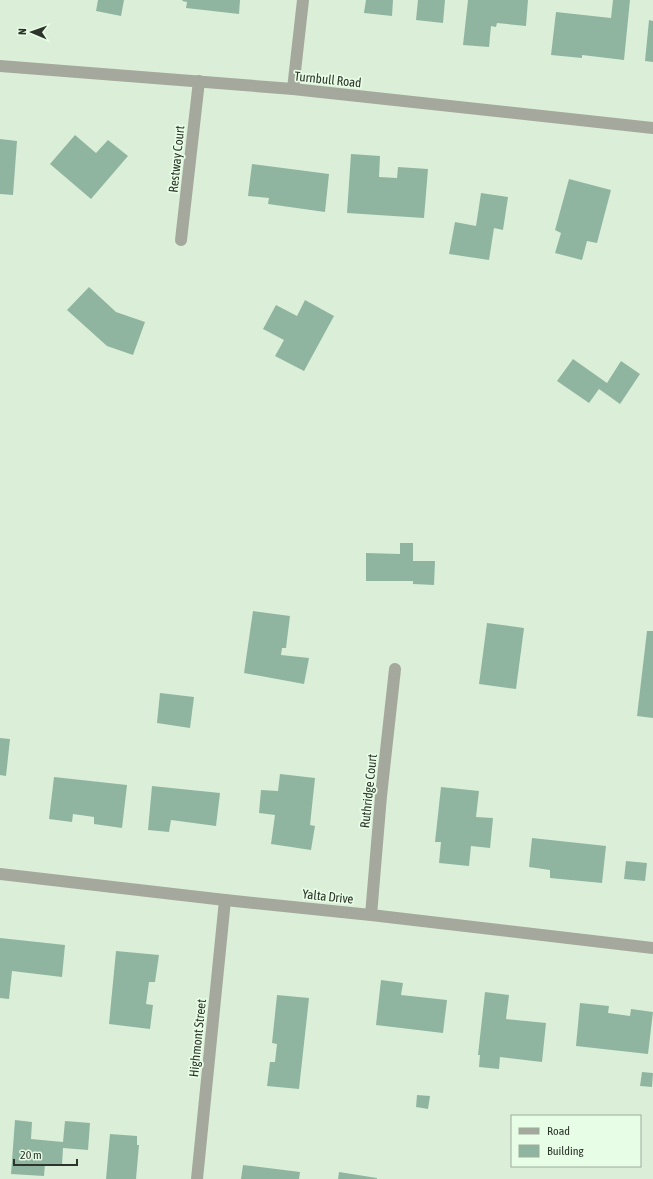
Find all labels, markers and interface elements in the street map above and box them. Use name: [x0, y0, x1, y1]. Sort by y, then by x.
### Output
north arrow: [12, 12, 52, 52]
text: N: [16, 28, 28, 35]
street label: Turnbull Road: [294, 69, 362, 90]
street label: Restway Court: [166, 125, 187, 193]
street label: Ruthridge Court: [357, 753, 380, 829]
street label: Yalta Drive: [302, 886, 354, 907]
street label: Highmont Street: [186, 998, 209, 1078]
legend: [511, 1115, 641, 1167]
text: Road: [547, 1124, 570, 1138]
scale bar: [14, 1141, 77, 1167]
text: Building: [547, 1144, 585, 1158]
text: 20 m: [20, 1148, 42, 1162]

